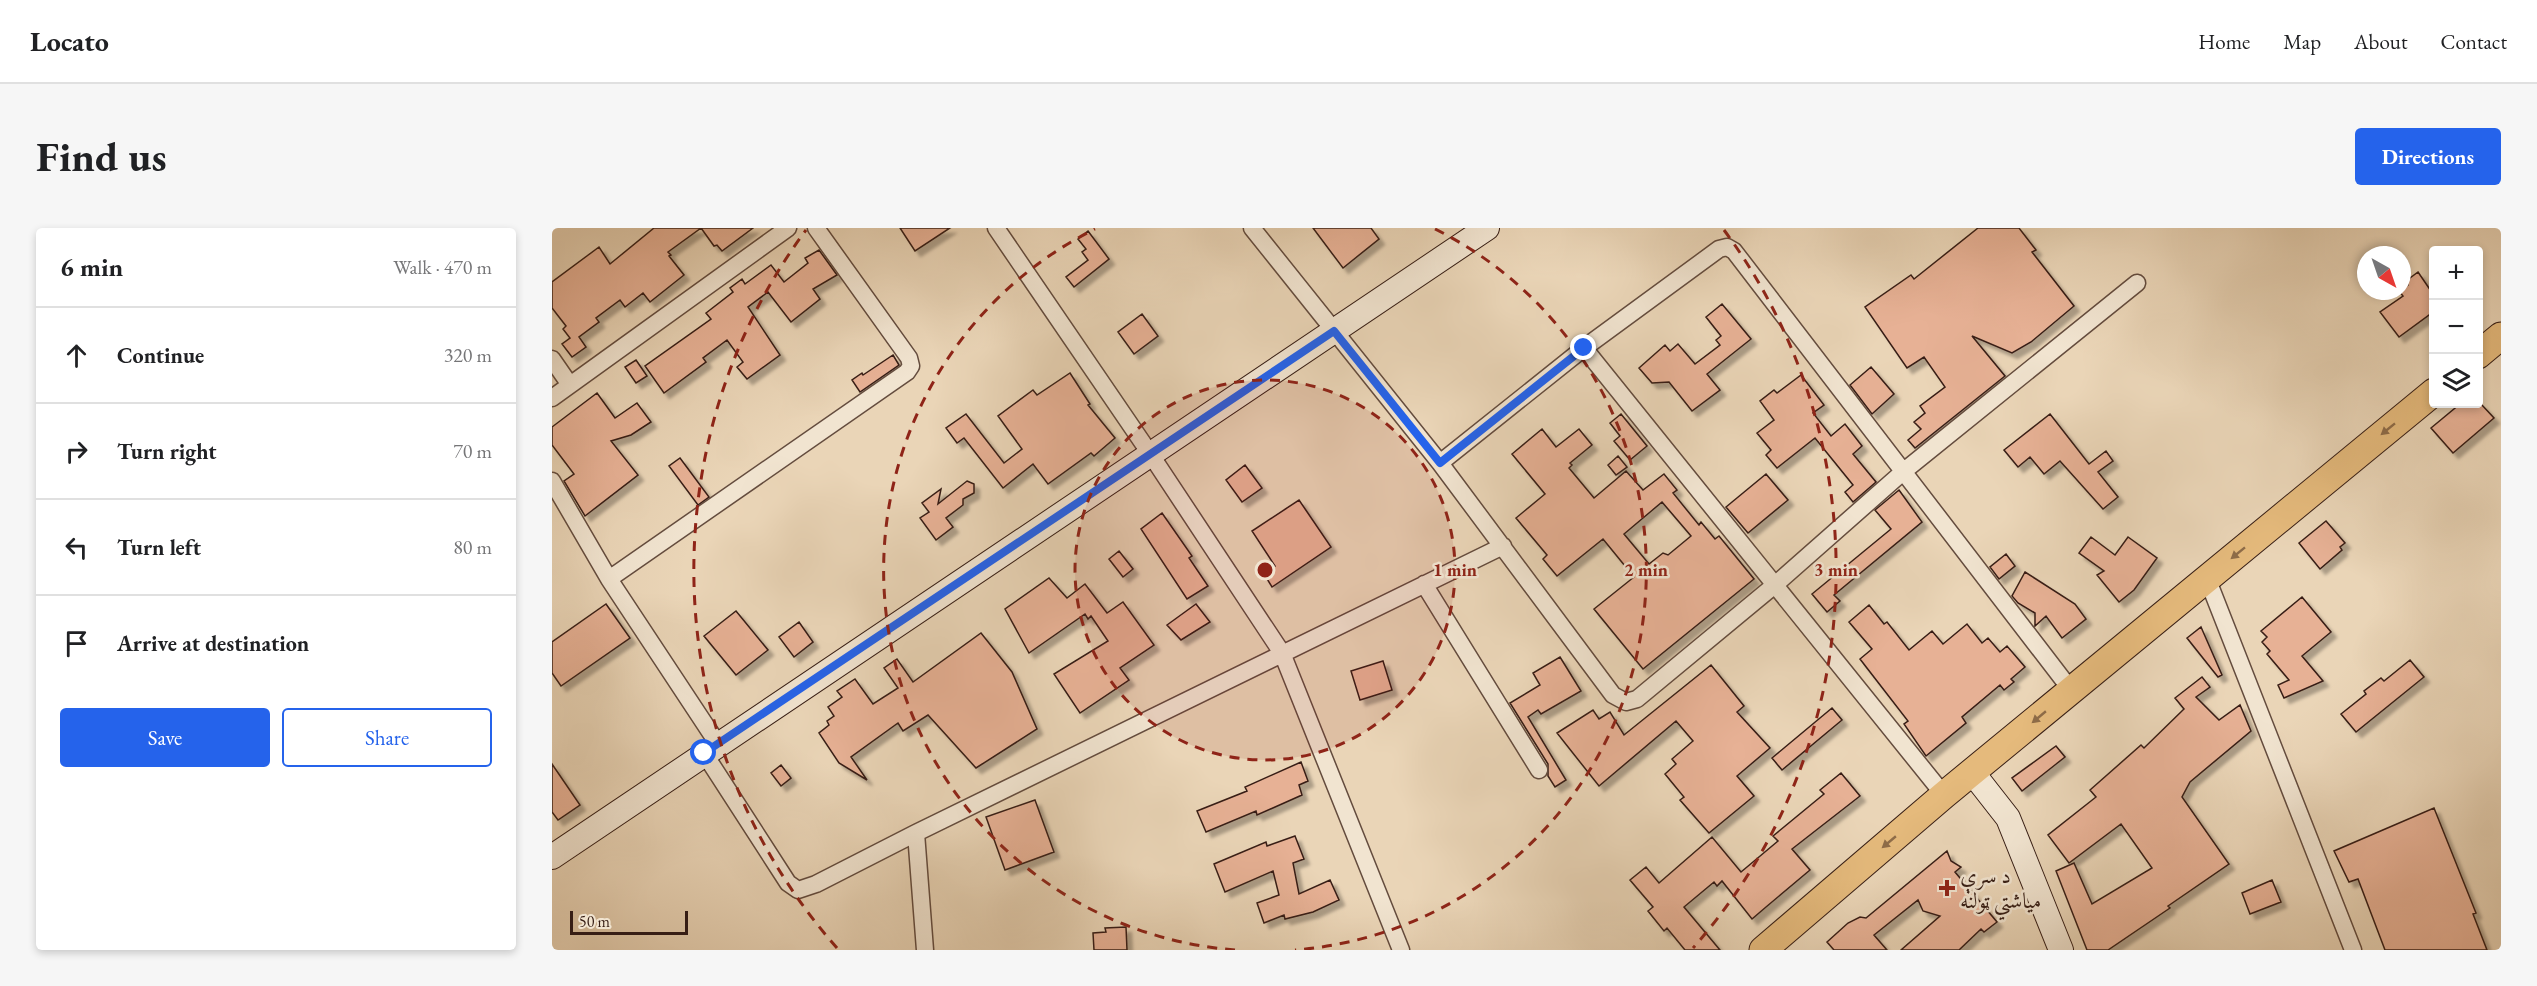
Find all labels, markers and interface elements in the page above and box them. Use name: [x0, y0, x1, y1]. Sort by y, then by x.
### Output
text: Locato: [30, 23, 109, 59]
text: Home: [2198, 28, 2250, 55]
text: Map: [2283, 28, 2321, 55]
text: About: [2354, 28, 2407, 55]
text: Contact: [2440, 28, 2507, 55]
button: Directions: [2355, 128, 2501, 185]
text: Find us: [36, 129, 167, 184]
north arrow: [2357, 246, 2411, 300]
map controls: [2429, 246, 2483, 408]
button: +: [2429, 246, 2483, 300]
text: 6 min: [60, 250, 123, 284]
text: Walk · 470 m: [393, 254, 492, 280]
button: −: [2429, 300, 2483, 354]
route end: [1570, 334, 1596, 360]
icon: ahead: [60, 339, 93, 372]
text: Continue: [117, 341, 204, 370]
text: 320 m: [444, 342, 492, 368]
button: layers: [2429, 354, 2483, 408]
one-way arrow: [2381, 422, 2396, 435]
icon: right: [60, 435, 93, 468]
text: Turn right: [117, 437, 216, 466]
text: 70 m: [453, 438, 492, 464]
icon: left: [60, 531, 93, 564]
text: Turn left: [117, 533, 201, 562]
text: 80 m: [453, 534, 492, 560]
one-way arrow: [2230, 546, 2245, 558]
text: 1 min: [1433, 558, 1477, 581]
text: 2 min: [1624, 558, 1668, 581]
text: 3 min: [1814, 558, 1858, 581]
centre of rings: [1255, 560, 1275, 580]
icon: arrive: [60, 627, 93, 660]
text: Arrive at destination: [117, 629, 309, 658]
button: Save: [60, 708, 270, 767]
button: Share: [282, 708, 492, 767]
one-way arrow: [2032, 710, 2047, 723]
route start: [690, 739, 716, 765]
one-way arrow: [1882, 835, 1897, 848]
place label: د سرې مياشتي ټولنه: [1960, 861, 2041, 921]
marker: د سرې مياشتي ټولنه: [1938, 879, 1956, 897]
scale bar: [570, 908, 688, 936]
text: 50 m: [579, 911, 610, 932]

